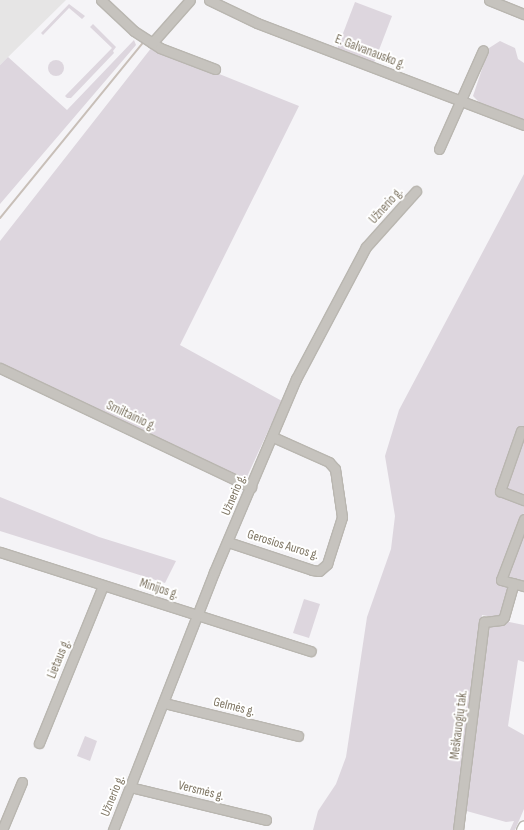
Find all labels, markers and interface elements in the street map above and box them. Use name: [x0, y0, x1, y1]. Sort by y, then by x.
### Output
street label: E. Galvanausko g.: [333, 31, 407, 73]
street label: Užnerio g.: [366, 185, 406, 227]
street label: Smiltainio g.: [104, 398, 158, 434]
street label: Užnerio g.: [218, 472, 250, 518]
street label: Gerosios Auros g.: [245, 527, 321, 563]
street label: Minijos g.: [137, 575, 181, 603]
street label: Lietaus g.: [44, 637, 74, 681]
street label: Meškauogių tak.: [447, 689, 471, 761]
street label: Gelmės g.: [212, 694, 256, 720]
street label: Užnerio g.: [98, 773, 128, 819]
street label: Versmės g.: [176, 778, 226, 804]

